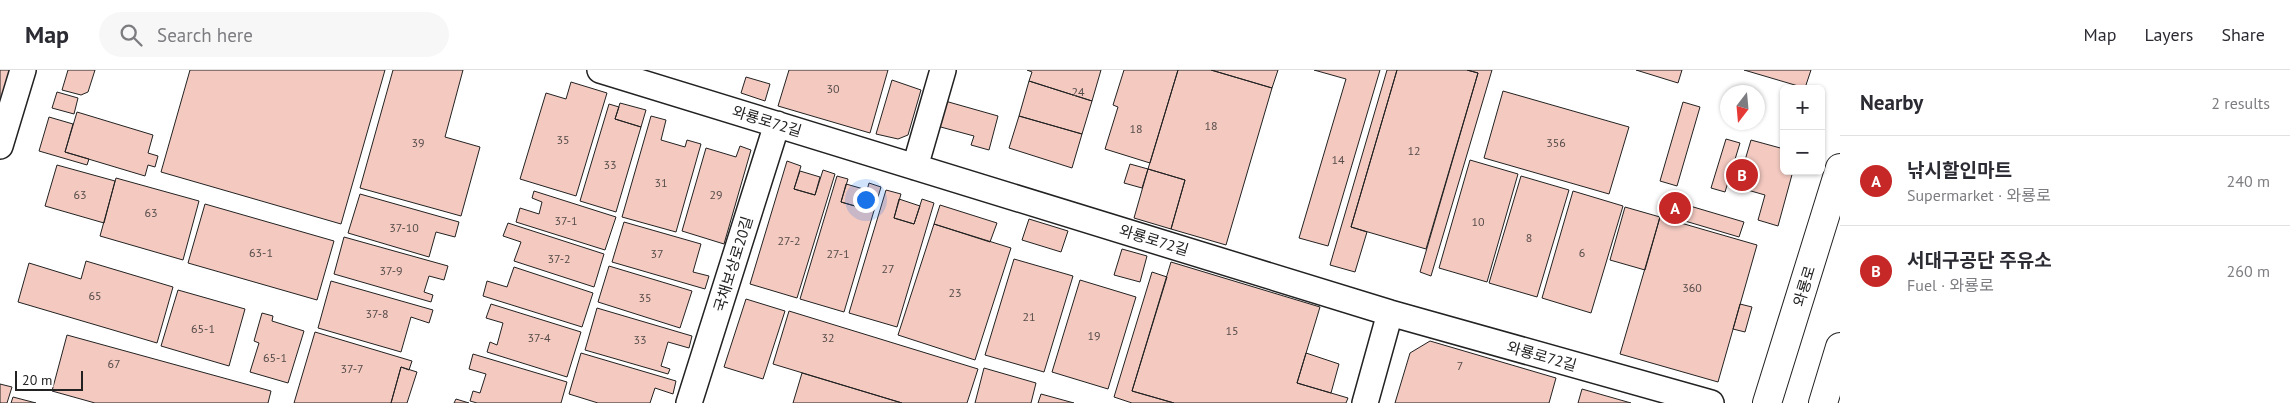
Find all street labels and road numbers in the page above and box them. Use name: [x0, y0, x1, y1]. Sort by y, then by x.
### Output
street label: 와룡로72길: [730, 101, 804, 141]
street label: 국채보상로20길: [709, 214, 757, 314]
street label: 와룡로72길: [1117, 220, 1191, 260]
street label: 와룡로: [1789, 263, 1819, 309]
street label: 와룡로72길: [1505, 337, 1579, 375]

